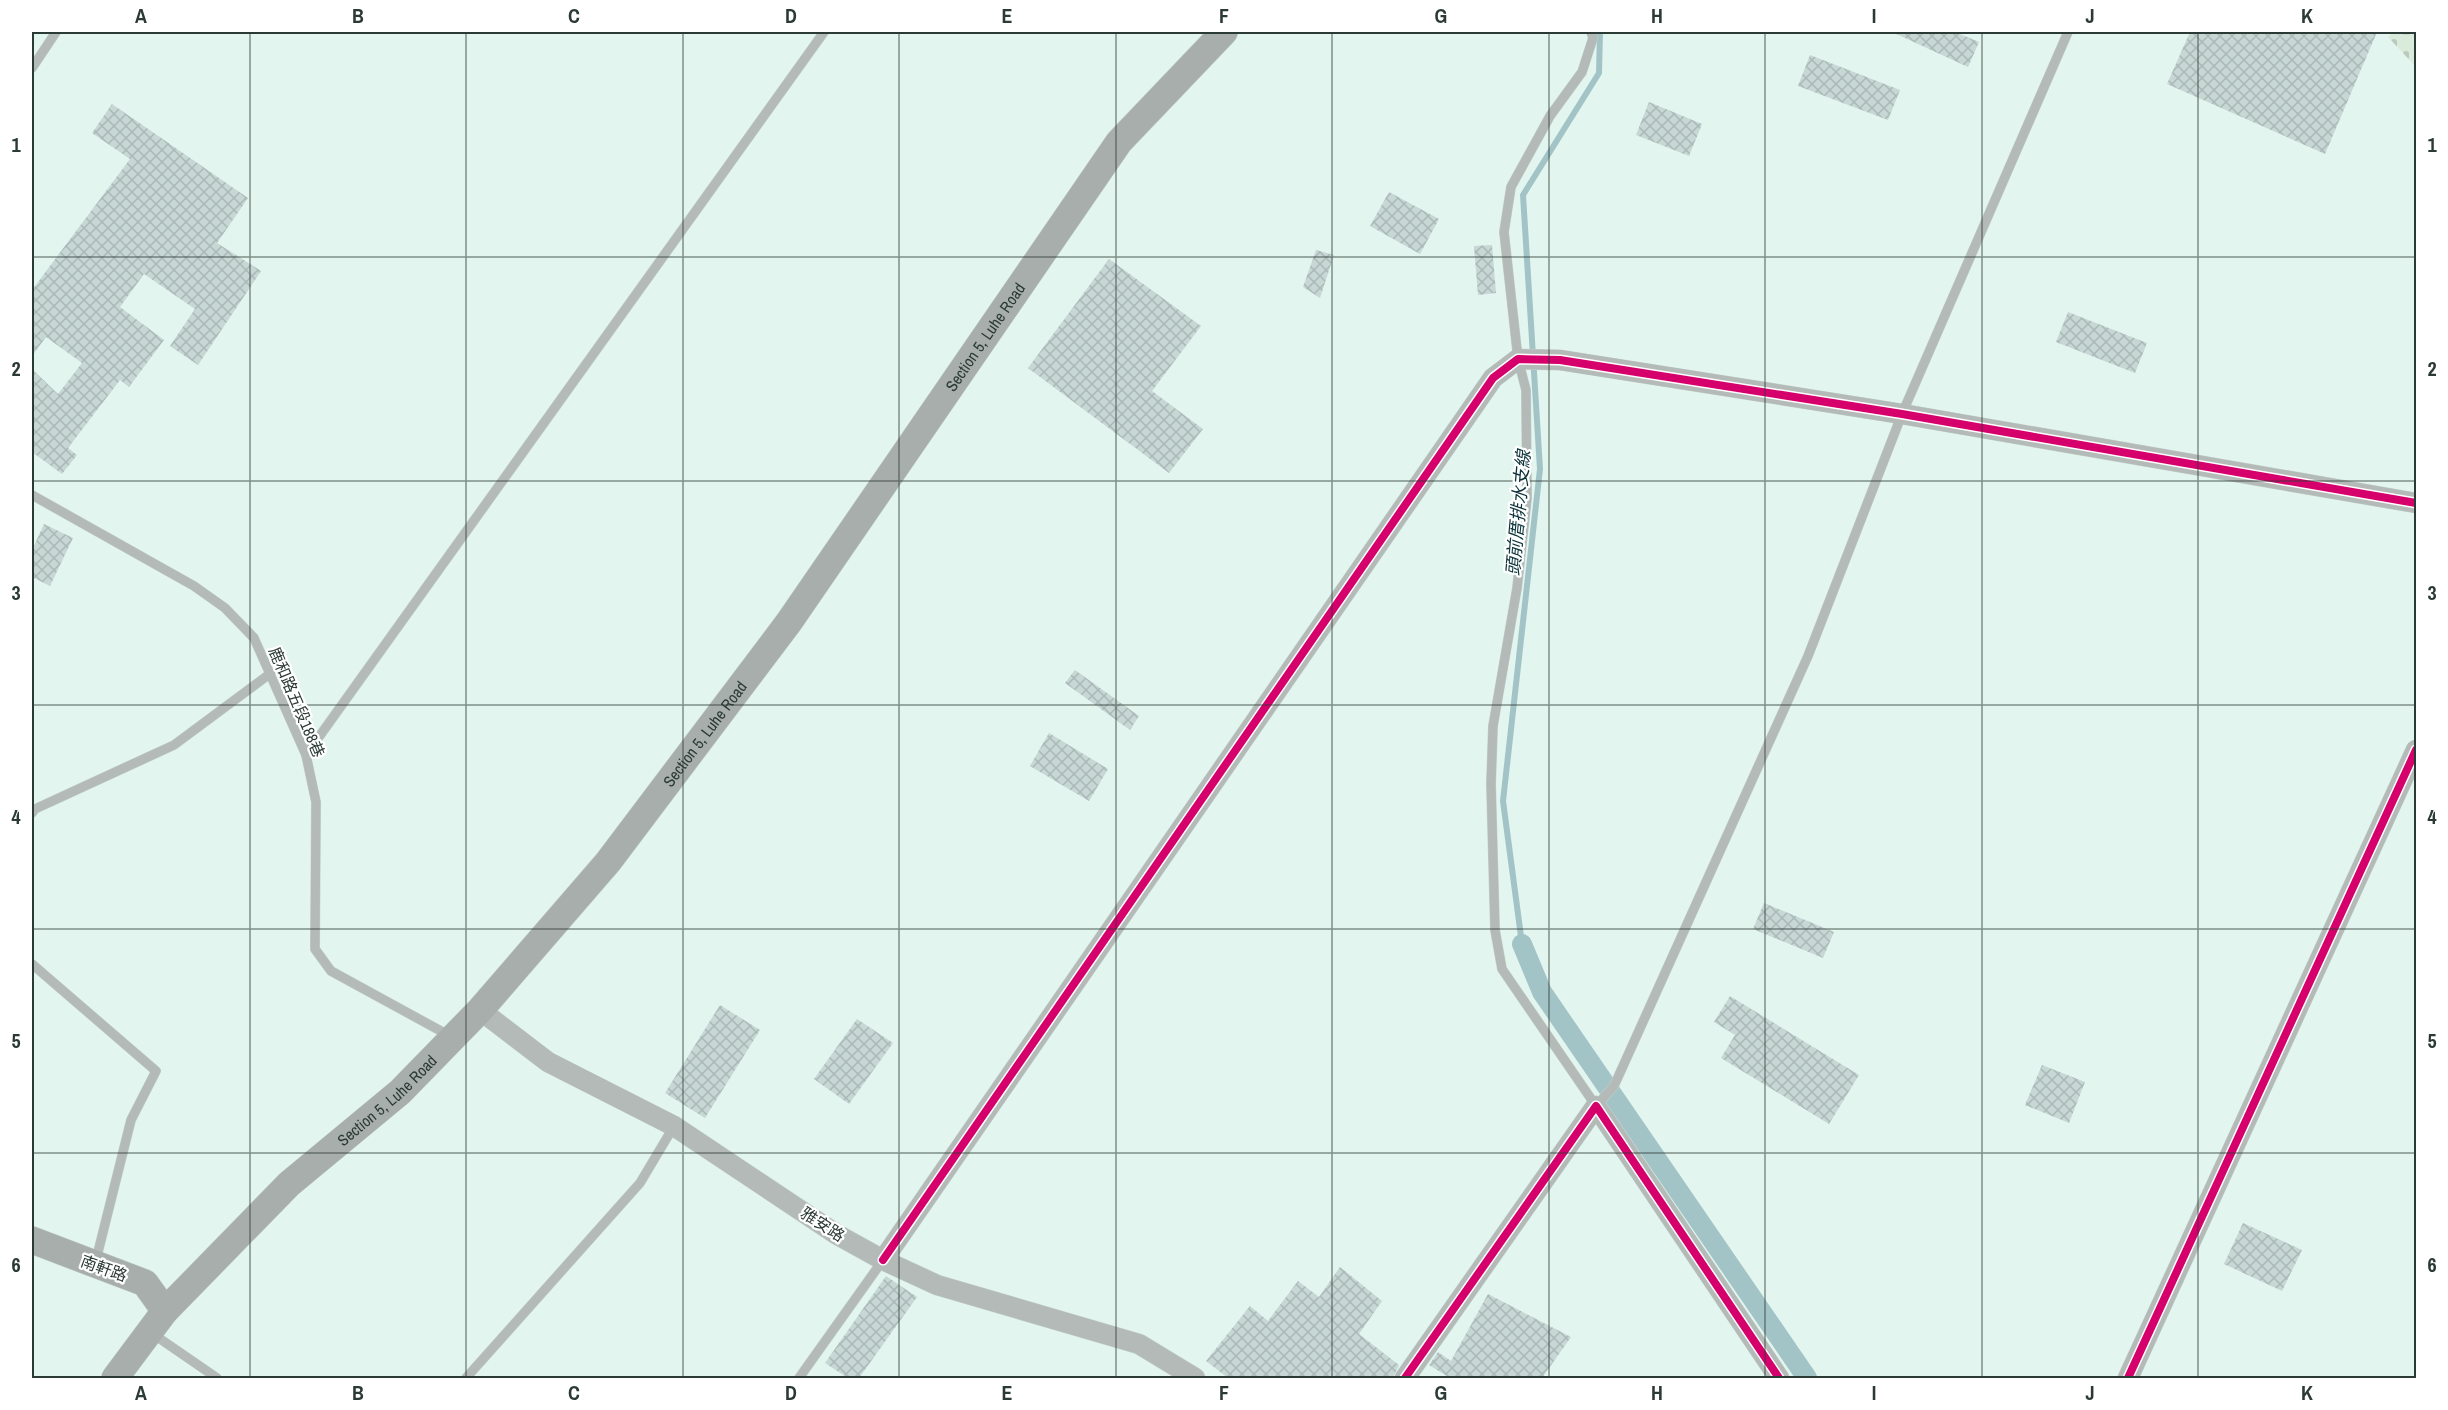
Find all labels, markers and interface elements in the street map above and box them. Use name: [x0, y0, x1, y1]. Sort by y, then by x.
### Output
text: A: [135, 2, 147, 29]
text: B: [352, 2, 364, 29]
text: C: [568, 2, 580, 29]
text: D: [785, 2, 797, 29]
text: E: [1002, 2, 1013, 29]
text: F: [1219, 2, 1229, 29]
text: G: [1435, 2, 1447, 29]
text: H: [1651, 2, 1663, 29]
text: I: [1872, 2, 1876, 29]
text: J: [2085, 2, 2095, 29]
text: K: [2301, 2, 2313, 29]
text: 1: [11, 131, 21, 158]
text: 1: [2427, 131, 2437, 158]
street label: Section 5, Luhe Road: [940, 278, 1030, 396]
text: 2: [11, 355, 21, 382]
text: 2: [2427, 355, 2437, 382]
water label: 頭前厝排水支線: [1500, 447, 1536, 577]
text: 3: [11, 579, 21, 606]
text: 3: [2427, 579, 2437, 606]
street label: 鹿和路五段188巷: [264, 643, 330, 761]
street label: Section 5, Luhe Road: [658, 677, 752, 791]
text: 4: [11, 803, 21, 830]
text: 4: [2427, 803, 2437, 830]
text: 5: [11, 1027, 21, 1054]
text: 5: [2427, 1027, 2437, 1054]
street label: Section 5, Luhe Road: [332, 1050, 442, 1151]
street label: 雅安路: [797, 1202, 849, 1246]
street label: 南軒路: [78, 1249, 130, 1287]
text: 6: [11, 1251, 21, 1278]
text: 6: [2427, 1251, 2437, 1278]
text: A: [135, 1379, 147, 1406]
text: B: [352, 1379, 364, 1406]
text: C: [568, 1379, 580, 1406]
text: D: [785, 1379, 797, 1406]
text: E: [1002, 1379, 1013, 1406]
text: F: [1219, 1379, 1229, 1406]
text: G: [1435, 1379, 1447, 1406]
text: H: [1651, 1379, 1663, 1406]
text: I: [1872, 1379, 1876, 1406]
text: J: [2085, 1379, 2095, 1406]
text: K: [2301, 1379, 2313, 1406]

